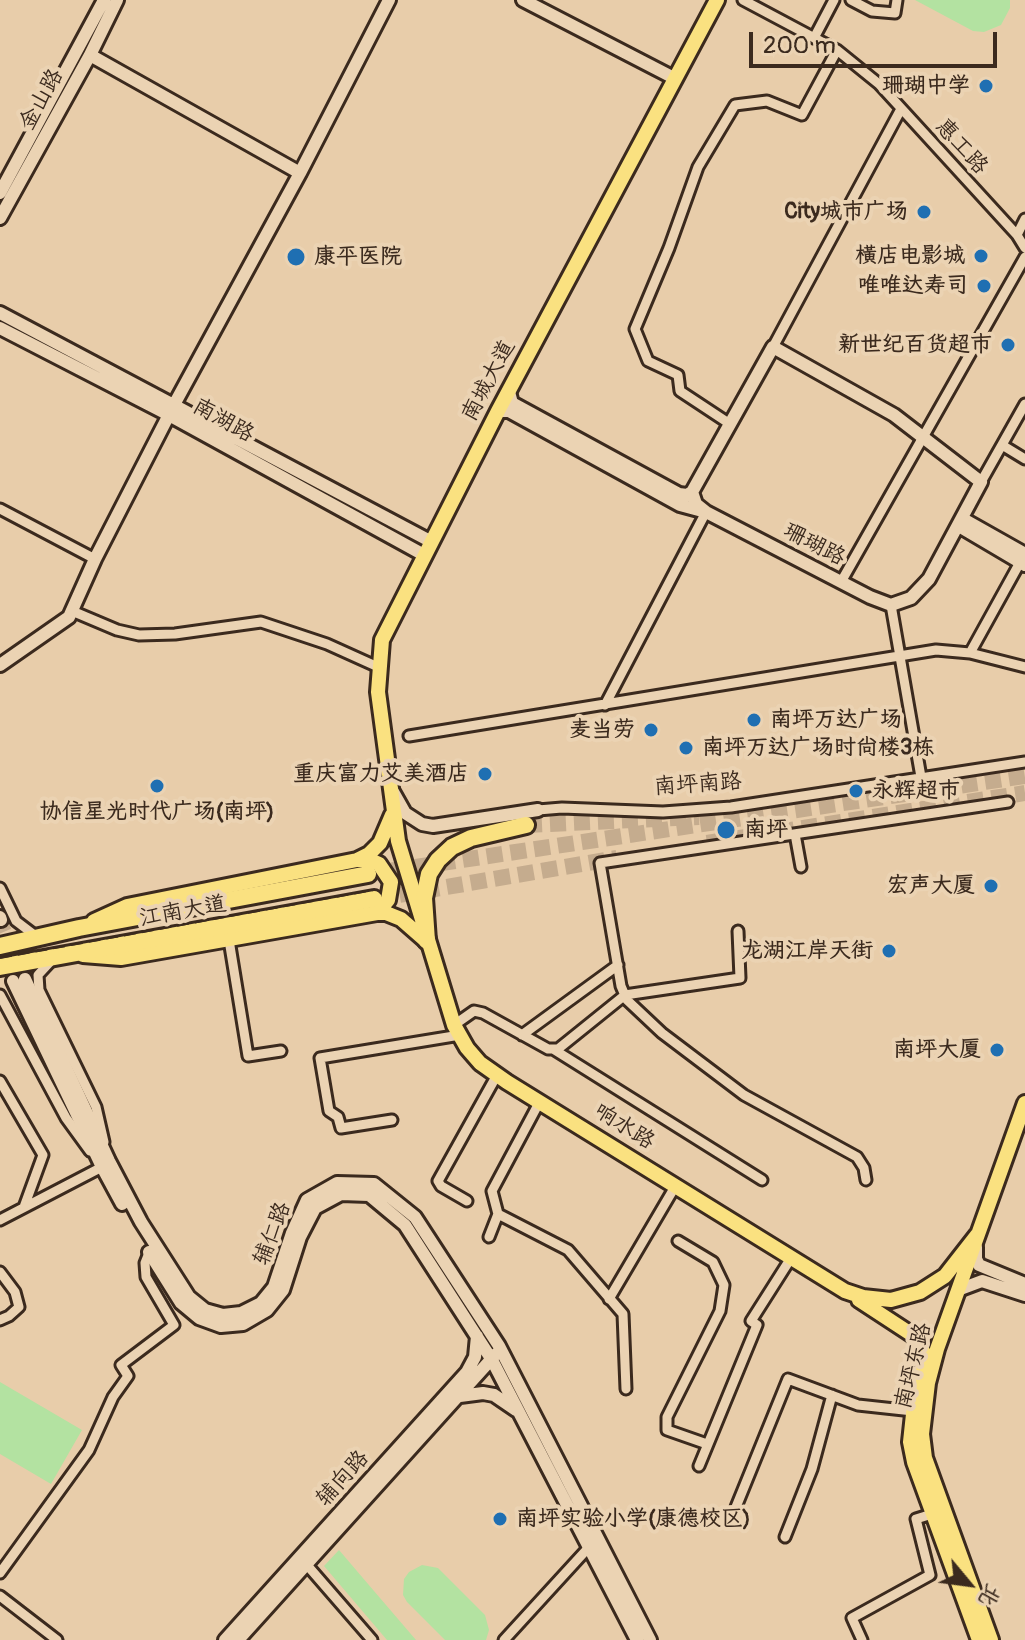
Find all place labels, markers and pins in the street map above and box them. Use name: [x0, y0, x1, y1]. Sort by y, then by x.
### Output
place label: 珊瑚中学: [882, 73, 970, 99]
marker: 珊瑚中学: [977, 77, 995, 95]
place label: City城市广场: [784, 199, 908, 225]
marker: City城市广场: [915, 203, 933, 221]
place label: 横店电影城: [855, 243, 965, 269]
place label: 康平医院: [314, 244, 402, 270]
marker: 康平医院: [285, 246, 307, 268]
marker: 横店电影城: [972, 247, 990, 265]
place label: 唯唯达寿司: [858, 273, 968, 299]
marker: 唯唯达寿司: [975, 277, 993, 295]
place label: 新世纪百货超市: [838, 332, 992, 358]
marker: 新世纪百货超市: [999, 336, 1017, 354]
place label: 南坪万达广场: [770, 707, 902, 733]
marker: 南坪万达广场: [745, 711, 763, 729]
place label: 麦当劳: [569, 717, 635, 743]
marker: 麦当劳: [642, 721, 660, 739]
place label: 南坪万达广场时尚楼3栋: [702, 735, 934, 761]
marker: 南坪万达广场时尚楼3栋: [677, 739, 695, 757]
place label: 重庆富力艾美酒店: [293, 761, 469, 787]
marker: 重庆富力艾美酒店: [476, 765, 494, 783]
marker: 协信星光时代广场(南坪): [148, 777, 166, 795]
place label: 永辉超市: [872, 778, 960, 804]
marker: 永辉超市: [847, 782, 865, 800]
place label: 协信星光时代广场(南坪): [40, 799, 274, 825]
place label: 南坪: [744, 817, 788, 843]
marker: 南坪: [715, 819, 737, 841]
place label: 宏声大厦: [887, 873, 975, 899]
marker: 宏声大厦: [982, 877, 1000, 895]
place label: 龙湖江岸天街: [741, 938, 873, 964]
marker: 龙湖江岸天街: [880, 942, 898, 960]
place label: 南坪大厦: [893, 1037, 981, 1063]
marker: 南坪大厦: [988, 1041, 1006, 1059]
place label: 南坪实验小学(康德校区): [516, 1506, 751, 1532]
marker: 南坪实验小学(康德校区): [491, 1510, 509, 1528]

